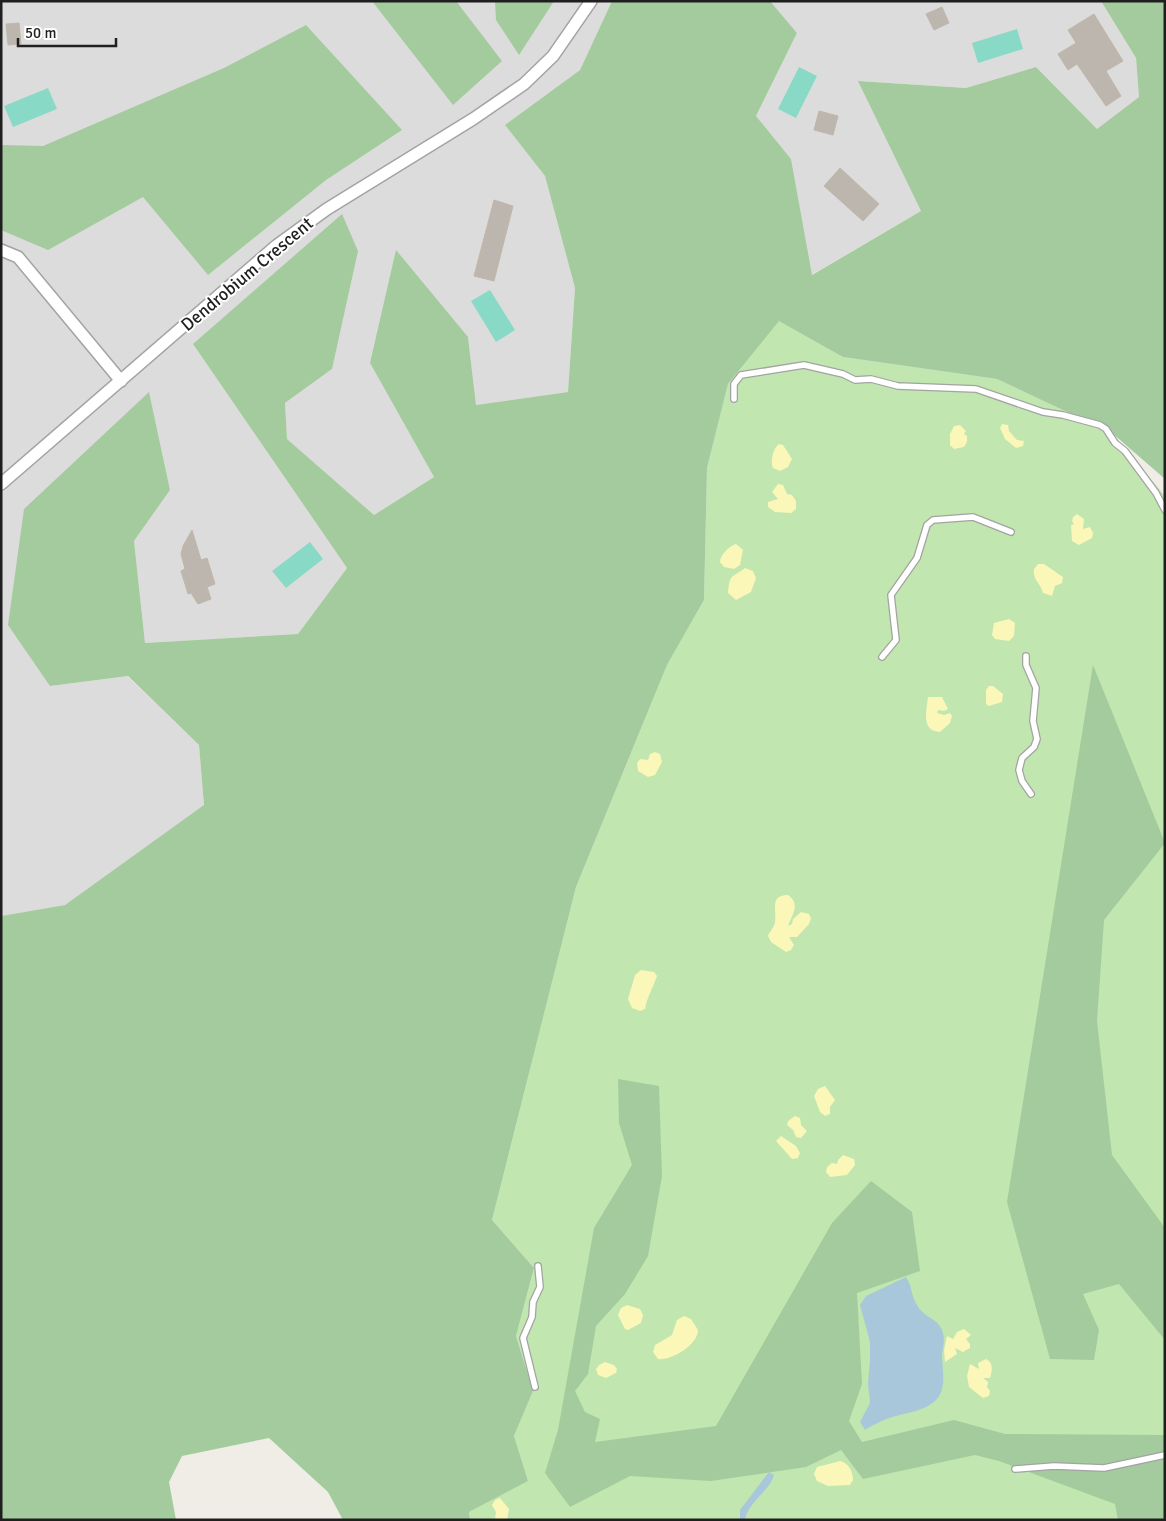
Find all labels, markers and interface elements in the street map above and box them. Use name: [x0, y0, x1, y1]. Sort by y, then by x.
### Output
scale bar: [18, 15, 115, 47]
text: 50 m: [25, 24, 56, 42]
street label: Dendrobium Crescent: [176, 212, 318, 336]

